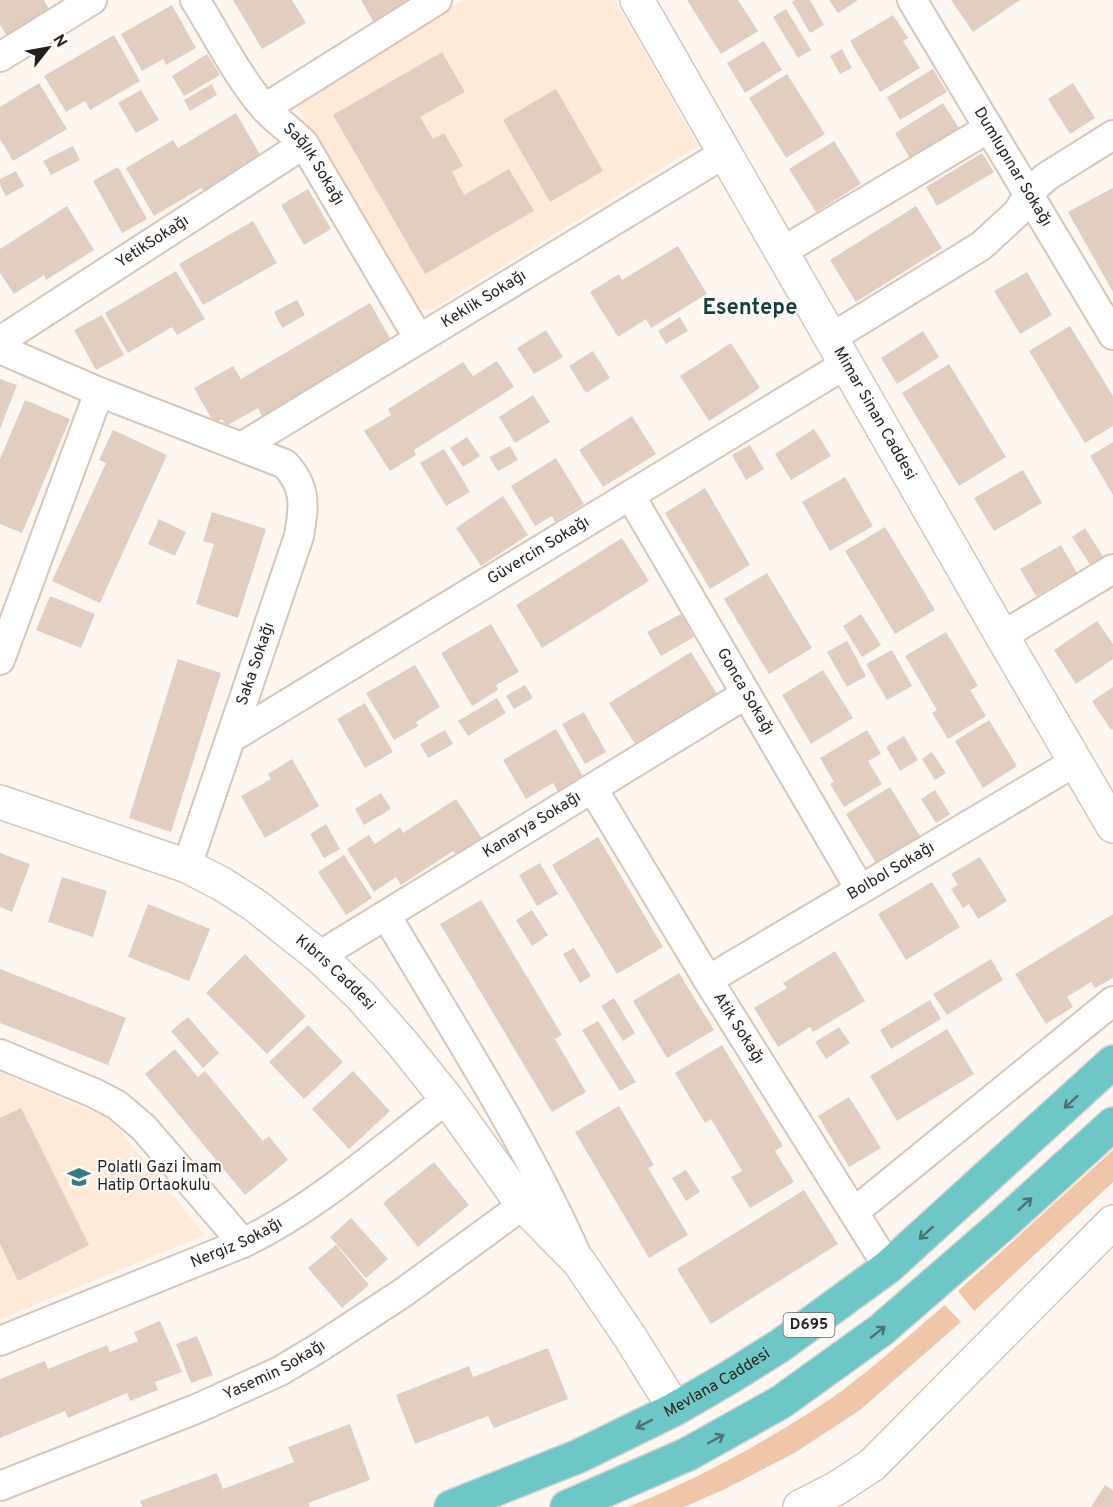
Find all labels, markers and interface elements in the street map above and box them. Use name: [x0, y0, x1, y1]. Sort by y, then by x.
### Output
north arrow: [18, 18, 78, 78]
text: N: [48, 31, 71, 51]
street label: Dumlupınar Sokağı: [969, 104, 1056, 231]
street label: Sağlık Sokağı: [278, 119, 348, 209]
street label: YetikSokağı: [112, 211, 193, 273]
street label: Keklik Sokağı: [438, 266, 530, 333]
district label: Esentepe: [703, 295, 797, 322]
street label: Mimar Sinan Caddesi: [828, 343, 921, 484]
street label: Güvercin Sokağı: [484, 512, 593, 590]
street label: Saka Sokağı: [232, 620, 280, 708]
street label: Gonca Sokağı: [712, 645, 778, 739]
street label: Kanarya Sokağı: [479, 788, 585, 863]
street label: Bolbol Sokağı: [844, 838, 938, 905]
street label: Kıbrıs Caddesi: [291, 931, 379, 1015]
street label: Atik Sokağı: [708, 989, 768, 1068]
one-way arrow: [1063, 1095, 1078, 1109]
place label: Polatlı Gazi İmam Hatip Ortaokulu: [97, 1157, 222, 1196]
school or university icon: Polatlı Gazi İmam Hatip Ortaokulu: [66, 1164, 92, 1190]
one-way arrow: [1017, 1197, 1032, 1211]
street label: Nergiz Sokağı: [188, 1214, 286, 1273]
one-way arrow: [918, 1226, 933, 1240]
road number: D695: [784, 1313, 834, 1337]
one-way arrow: [870, 1325, 886, 1338]
street label: Yasemin Sokağı: [220, 1336, 329, 1405]
street label: Mevlana Caddesi: [661, 1344, 774, 1423]
one-way arrow: [635, 1419, 653, 1431]
one-way arrow: [706, 1433, 724, 1444]

